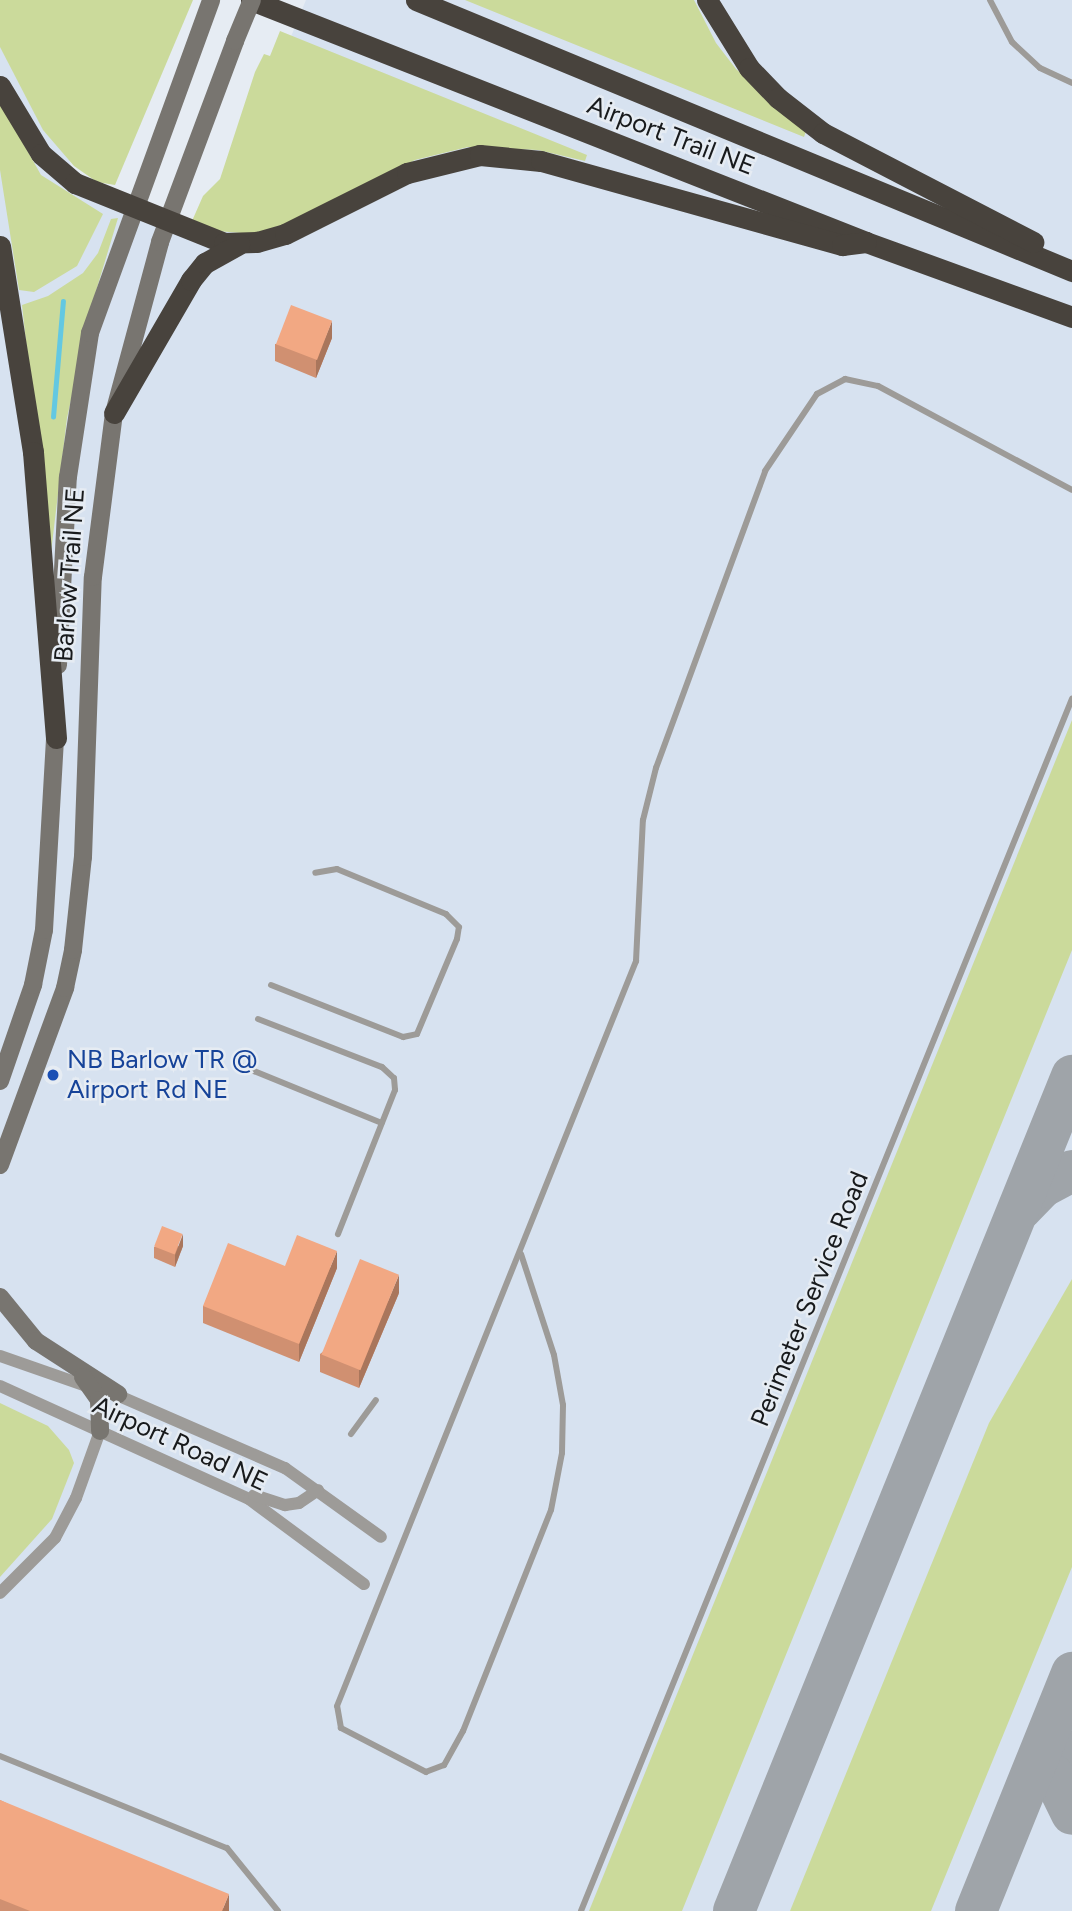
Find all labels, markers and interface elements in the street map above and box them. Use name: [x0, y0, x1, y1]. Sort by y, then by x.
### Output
street label: Airport Trail NE: [583, 90, 759, 182]
street label: Barlow Trail NE: [48, 487, 92, 663]
place label: NB Barlow TR @ Airport Rd NE: [67, 1044, 257, 1106]
marker: NB Barlow TR @ Airport Rd NE: [45, 1067, 61, 1083]
street label: Perimeter Service Road: [745, 1167, 875, 1431]
street label: Airport Road NE: [87, 1390, 273, 1498]

